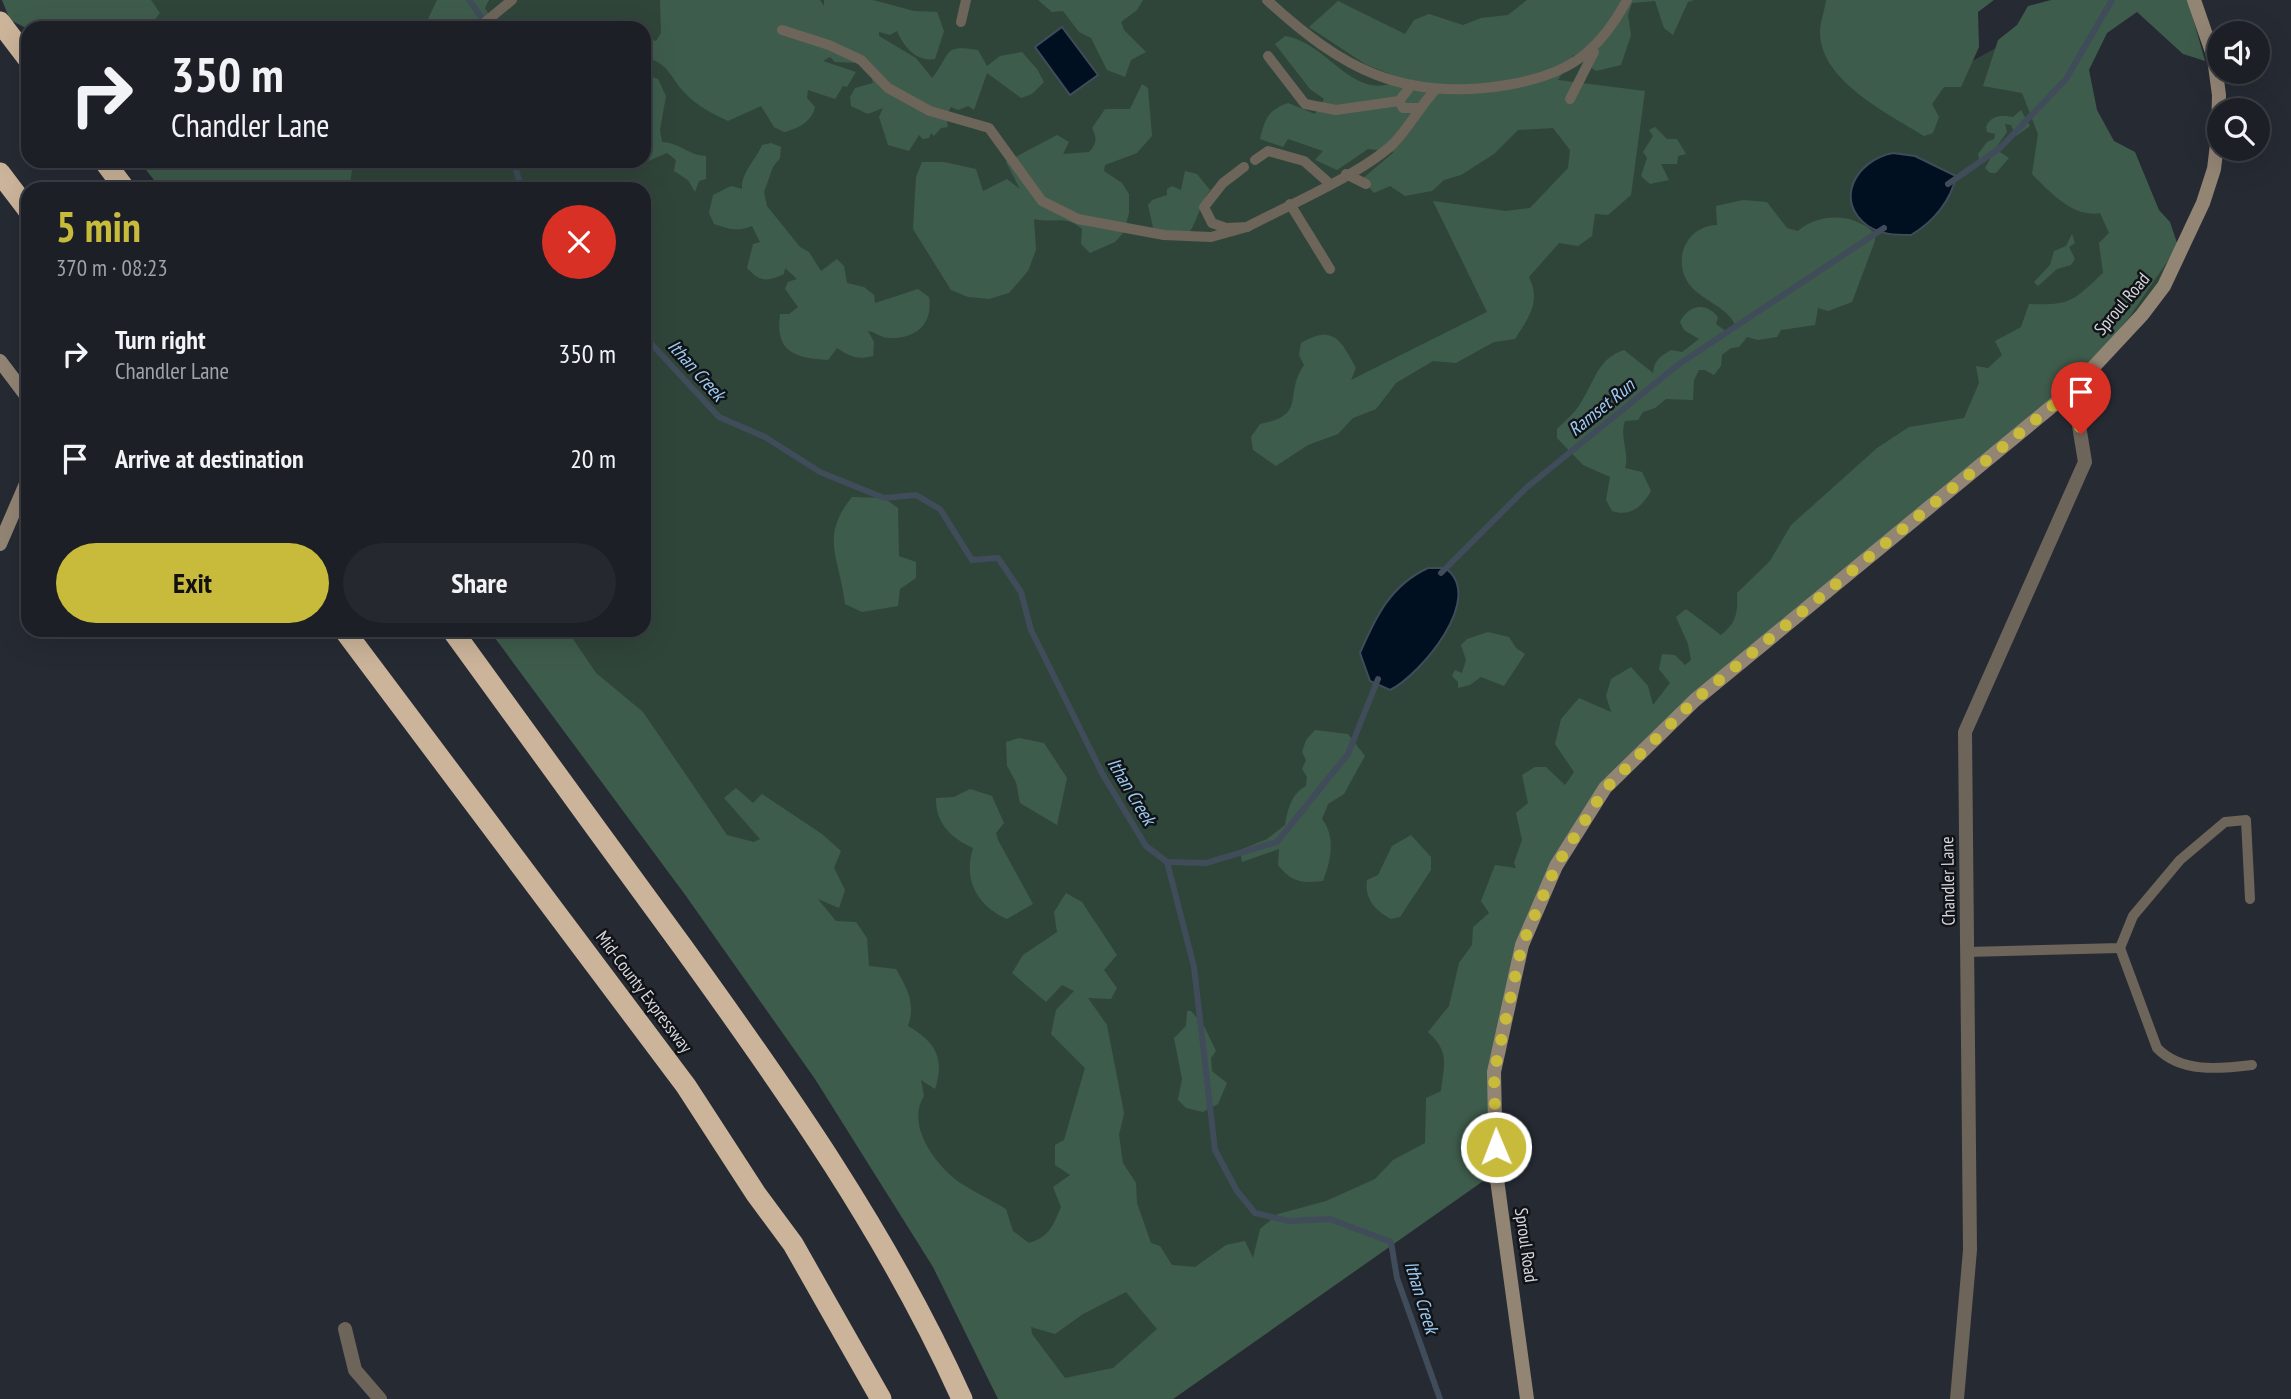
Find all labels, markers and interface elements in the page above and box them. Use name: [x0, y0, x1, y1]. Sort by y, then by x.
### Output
map controls: [2207, 21, 2270, 161]
button: sound: [2207, 21, 2270, 84]
text: 350 m: [171, 42, 284, 106]
icon: right: [56, 49, 147, 140]
button: search: [2207, 98, 2270, 161]
text: Chandler Lane: [171, 104, 330, 146]
text: 5 min: [56, 199, 141, 254]
button: close: [542, 205, 616, 279]
text: 370 m · 08:23: [56, 253, 168, 282]
street label: Sproul Road: [2089, 268, 2154, 340]
text: Turn right: [115, 323, 206, 356]
water label: Ithan Creek: [663, 334, 733, 408]
icon: right: [56, 335, 94, 373]
text: 350 m: [558, 337, 616, 370]
text: Chandler Lane: [115, 356, 229, 385]
pin: [2051, 362, 2111, 434]
water label: Ramset Run: [1563, 372, 1640, 441]
icon: arrive: [2062, 373, 2100, 411]
icon: arrive: [56, 440, 94, 478]
text: Arrive at destination: [115, 442, 304, 475]
text: 20 m: [570, 442, 616, 475]
button: Exit: [56, 543, 329, 623]
button: Share: [343, 543, 616, 623]
water label: Ithan Creek: [1103, 753, 1163, 831]
street label: Chandler Lane: [1935, 836, 1960, 926]
street label: Mid-County Expressway: [591, 926, 698, 1057]
position arrow: [1459, 1110, 1533, 1184]
street label: Sproul Road: [1510, 1206, 1543, 1284]
water label: Ithan Creek: [1400, 1258, 1445, 1339]

